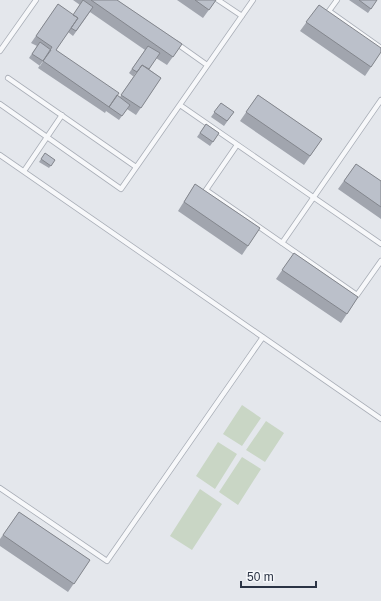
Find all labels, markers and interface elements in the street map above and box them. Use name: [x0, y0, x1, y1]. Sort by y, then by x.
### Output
scale bar: [241, 563, 316, 589]
text: 50 m: [247, 570, 274, 584]

